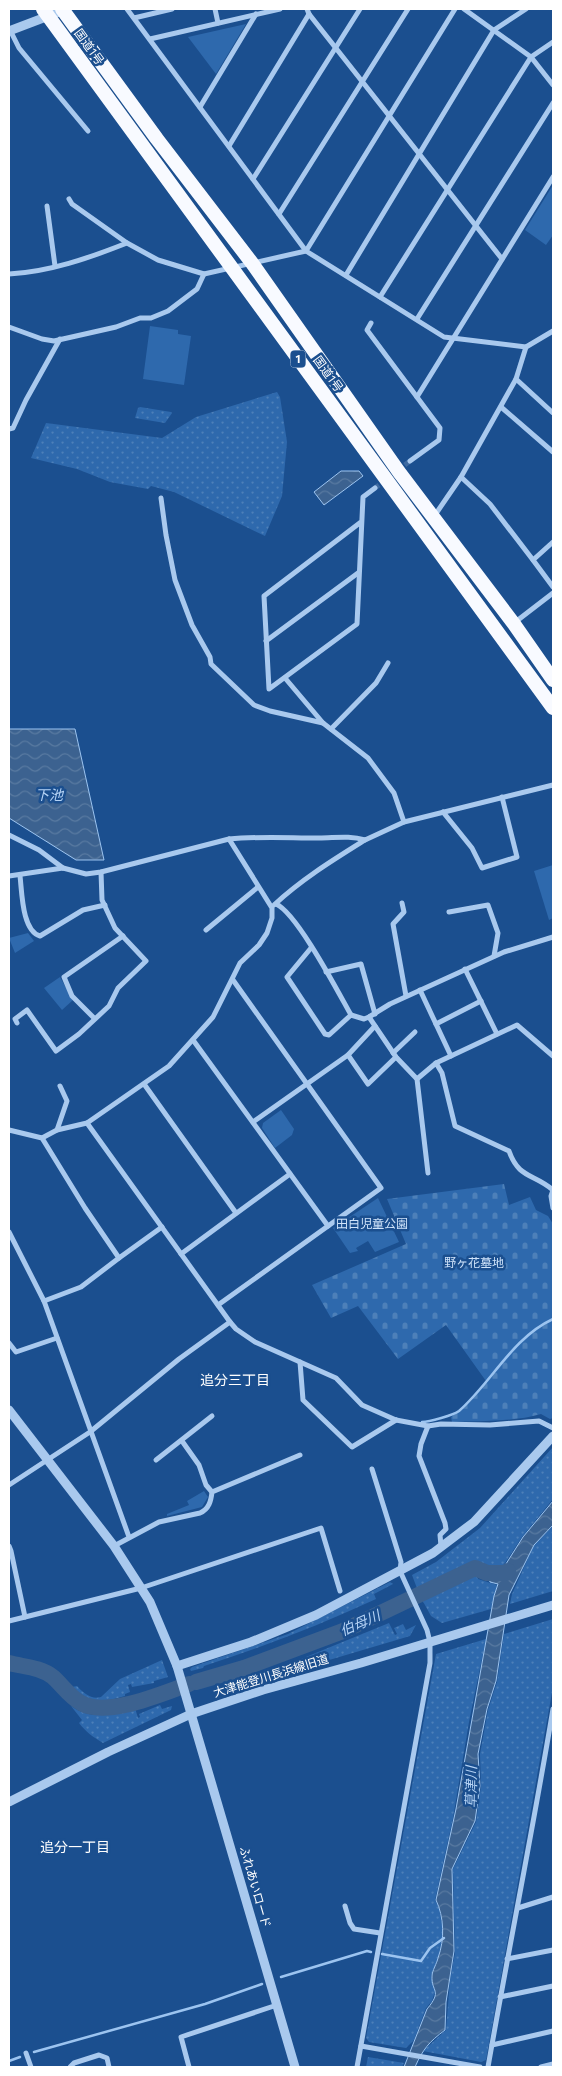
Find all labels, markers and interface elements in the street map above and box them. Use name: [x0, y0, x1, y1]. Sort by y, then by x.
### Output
street label: 国道1号: [72, 26, 108, 67]
road number: 1: [290, 350, 306, 368]
street label: 国道1号: [311, 353, 347, 394]
water label: 下池: [35, 786, 65, 803]
park label: 田白児童公園: [336, 1216, 408, 1230]
park label: 野ヶ花墓地: [444, 1255, 504, 1269]
district label: 追分三丁目: [200, 1371, 270, 1388]
water label: 伯母川: [337, 1605, 384, 1639]
street label: 大津能登川長浜線旧道: [211, 1651, 330, 1699]
water label: 草津川: [462, 1764, 479, 1808]
district label: 追分一丁目: [40, 1838, 110, 1855]
street label: ふれあいロード: [238, 1844, 274, 1929]

